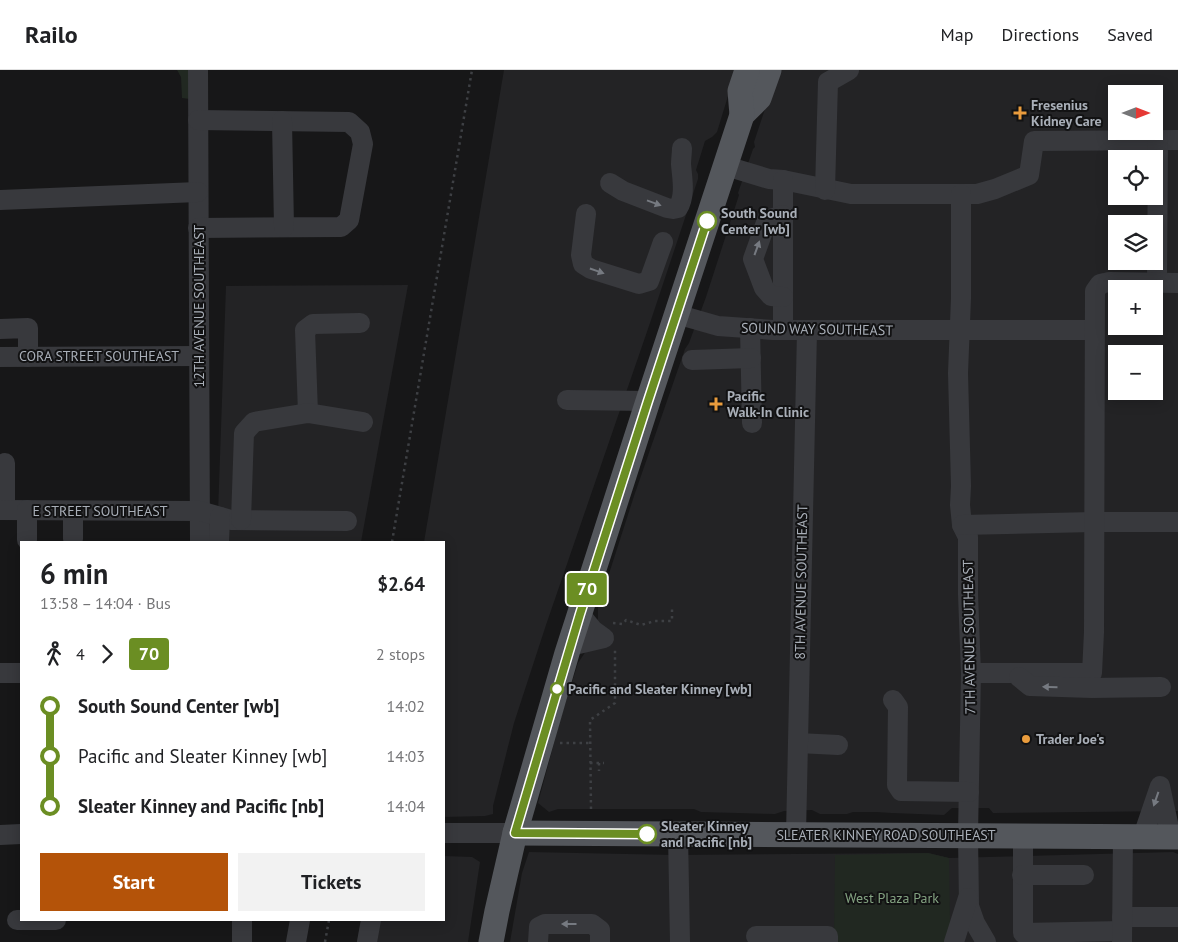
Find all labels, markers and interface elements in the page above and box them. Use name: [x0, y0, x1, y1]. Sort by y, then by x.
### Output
text: Railo: [25, 19, 78, 50]
text: Map: [941, 23, 973, 46]
text: Directions: [1001, 23, 1079, 46]
text: Saved: [1107, 23, 1153, 46]
north arrow: [1108, 85, 1162, 140]
map controls: [1108, 85, 1163, 400]
place label: Fresenius Kidney Care: [1031, 96, 1102, 130]
marker: Fresenius Kidney Care: [1013, 106, 1027, 120]
button: locate: [1108, 150, 1163, 205]
one-way arrow: [647, 199, 662, 207]
place label: South Sound Center [wb]: [721, 204, 797, 238]
marker: South Sound Center [wb]: [697, 211, 717, 231]
button: layers: [1108, 215, 1163, 270]
street label: 12TH AVENUE SOUTHEAST: [190, 224, 208, 387]
one-way arrow: [753, 240, 761, 255]
one-way arrow: [590, 267, 605, 275]
button: +: [1108, 280, 1163, 335]
street label: SOUND WAY SOUTHEAST: [741, 319, 893, 339]
button: −: [1108, 345, 1163, 400]
street label: CORA STREET SOUTHEAST: [19, 347, 179, 365]
place label: Pacific Walk-In Clinic: [727, 387, 809, 421]
marker: Pacific Walk-In Clinic: [709, 397, 723, 411]
street label: E STREET SOUTHEAST: [33, 502, 168, 520]
street label: 8TH AVENUE SOUTHEAST: [791, 504, 811, 660]
text: 6 min: [40, 555, 108, 592]
street label: 7TH AVENUE SOUTHEAST: [959, 559, 979, 715]
text: $2.64: [377, 572, 425, 596]
line badge: 70: [564, 573, 610, 605]
text: 70: [577, 577, 597, 600]
text: 13:58 – 14:04 · Bus: [40, 593, 171, 613]
icon: walk: [40, 640, 68, 668]
icon: forward: [93, 640, 121, 668]
text: 70: [139, 642, 159, 665]
text: 4: [76, 644, 85, 664]
text: 2 stops: [376, 644, 425, 664]
place label: Pacific and Sleater Kinney [wb]: [568, 680, 752, 698]
marker: Pacific and Sleater Kinney [wb]: [550, 682, 564, 696]
one-way arrow: [1042, 683, 1058, 691]
text: South Sound Center [wb]: [78, 694, 279, 718]
text: 14:02: [387, 696, 425, 716]
place label: Trader Joe's: [1036, 730, 1105, 748]
marker: Trader Joe's: [1020, 733, 1032, 745]
text: Pacific and Sleater Kinney [wb]: [78, 744, 327, 768]
text: 14:03: [387, 746, 425, 766]
one-way arrow: [1152, 792, 1159, 807]
text: Sleater Kinney and Pacific [nb]: [78, 794, 324, 818]
text: 14:04: [387, 796, 425, 816]
place label: Sleater Kinney and Pacific [nb]: [661, 817, 752, 851]
marker: Sleater Kinney and Pacific [nb]: [637, 824, 657, 844]
street label: SLEATER KINNEY ROAD SOUTHEAST: [776, 826, 996, 844]
button: Start: [40, 853, 228, 911]
button: Tickets: [238, 853, 425, 911]
park label: West Plaza Park: [845, 889, 939, 907]
one-way arrow: [560, 920, 576, 928]

